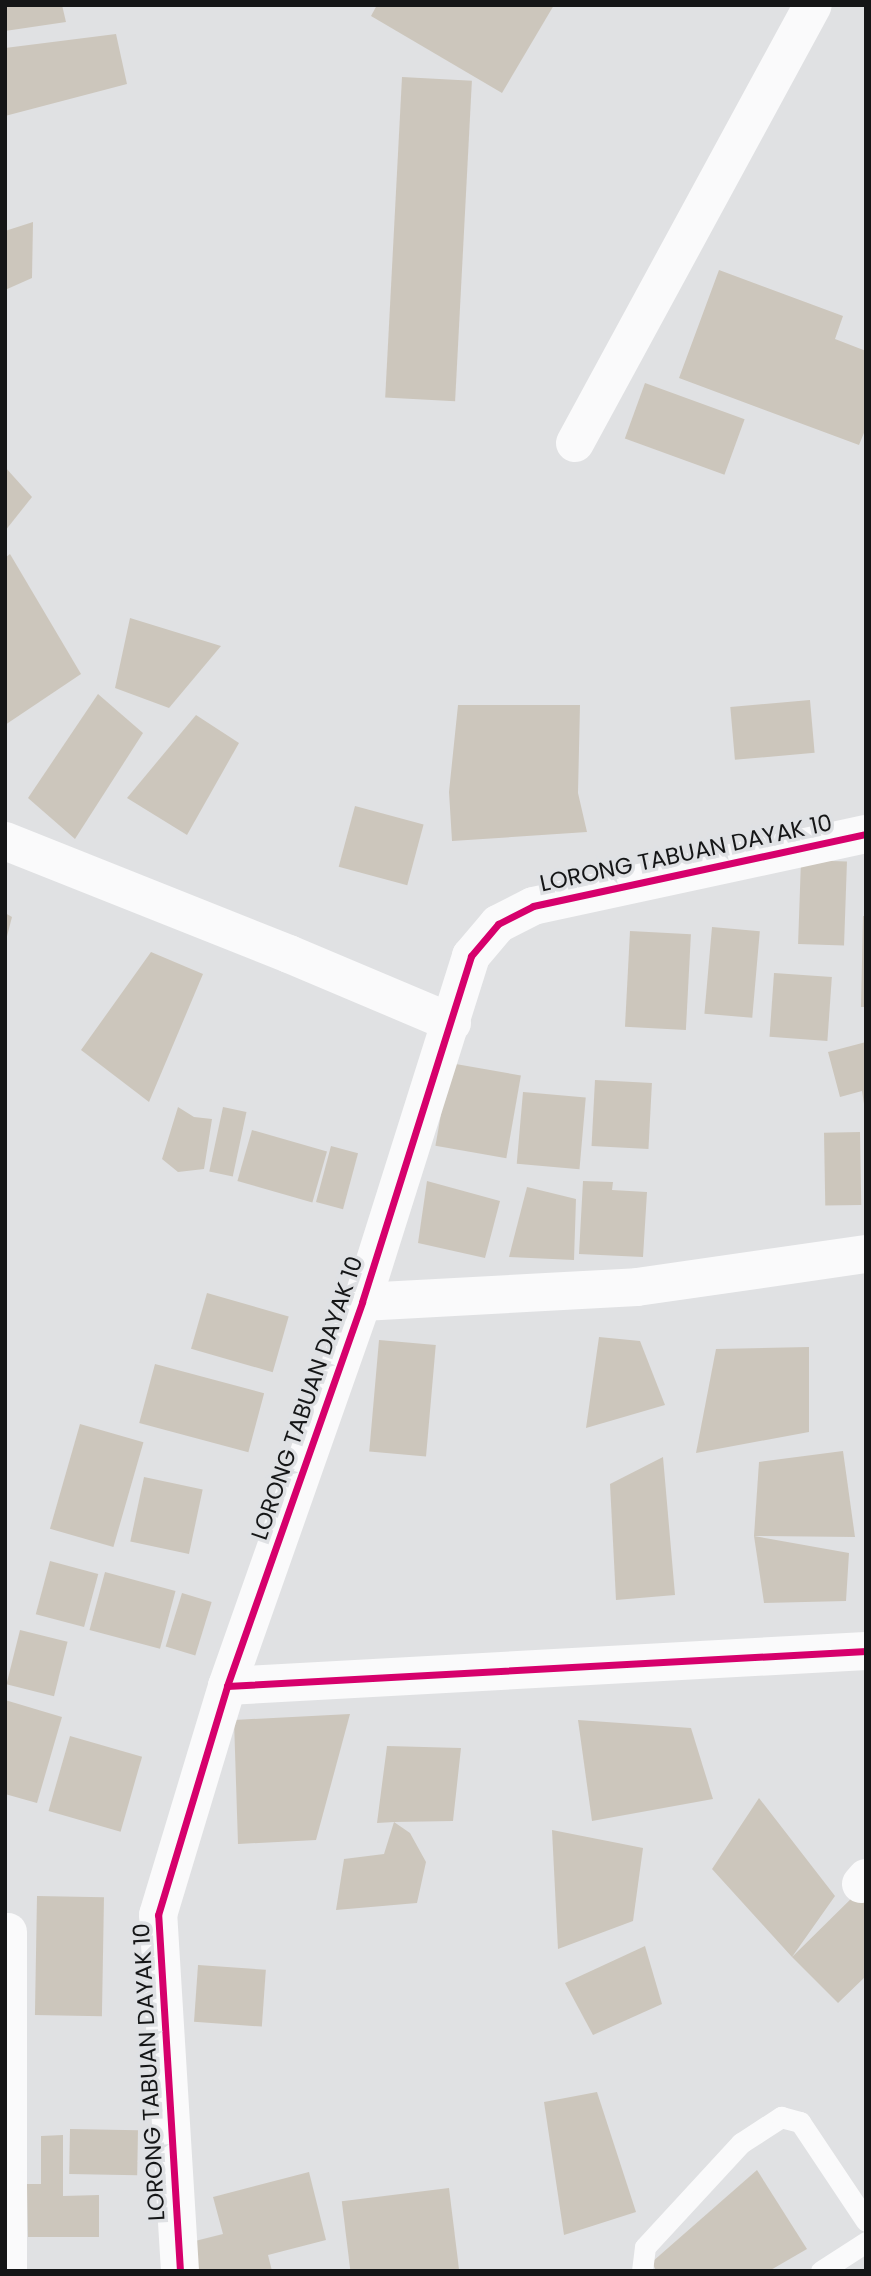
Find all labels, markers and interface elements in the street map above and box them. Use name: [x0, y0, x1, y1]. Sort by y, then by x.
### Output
street label: LORONG TABUAN DAYAK 10: [537, 809, 835, 897]
street label: LORONG TABUAN DAYAK 10: [245, 1253, 369, 1543]
street label: LORONG TABUAN DAYAK 10: [127, 1922, 171, 2222]

